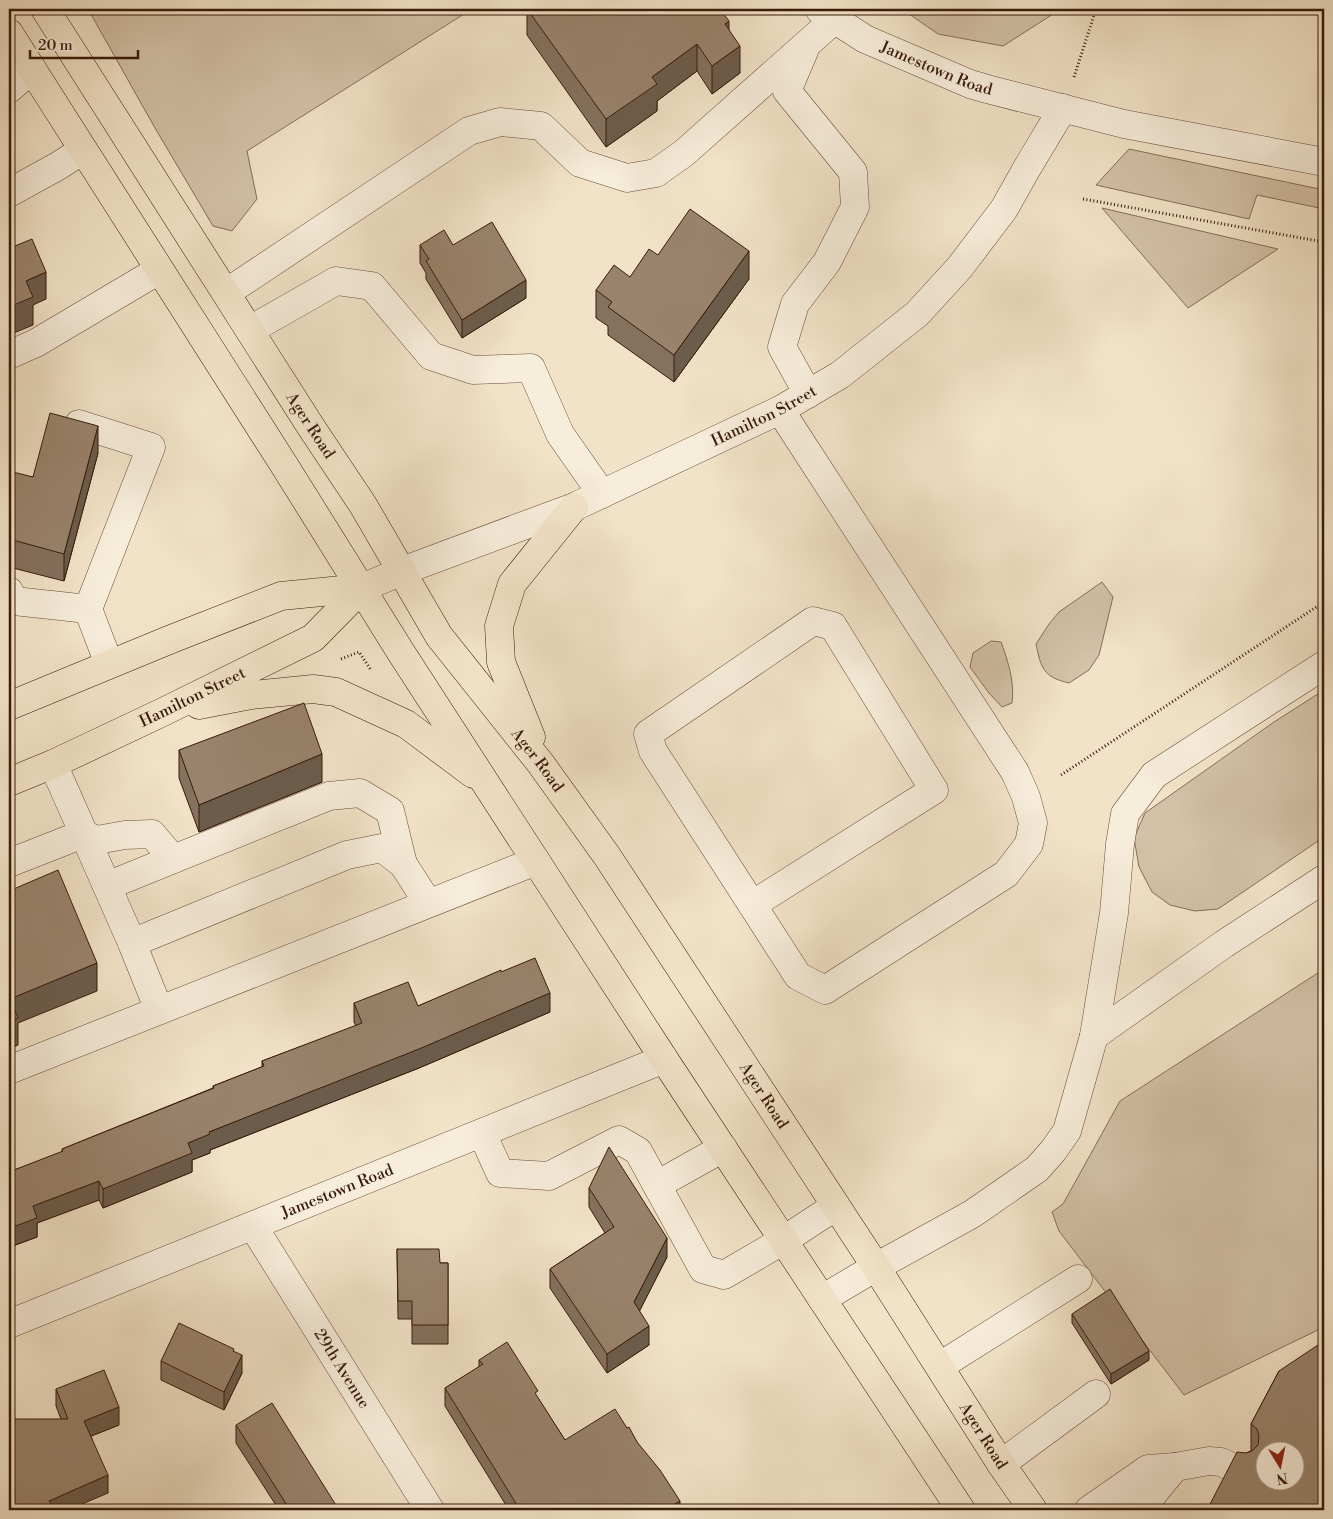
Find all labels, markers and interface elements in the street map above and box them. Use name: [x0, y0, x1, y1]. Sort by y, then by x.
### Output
scale bar: [30, 28, 138, 60]
text: 20 m: [38, 36, 73, 55]
street label: Jamestown Road: [876, 36, 995, 100]
street label: Hamilton Street: [708, 381, 820, 451]
street label: Ager Road: [281, 388, 339, 463]
street label: Hamilton Street: [136, 663, 249, 732]
street label: Ager Road: [506, 723, 568, 796]
street label: Ager Road: [734, 1058, 793, 1133]
street label: Jamestown Road: [277, 1160, 396, 1223]
street label: 29th Avenue: [309, 1325, 374, 1412]
street label: Ager Road: [954, 1398, 1012, 1473]
north arrow: [1256, 1442, 1306, 1492]
text: N: [1275, 1468, 1289, 1488]

